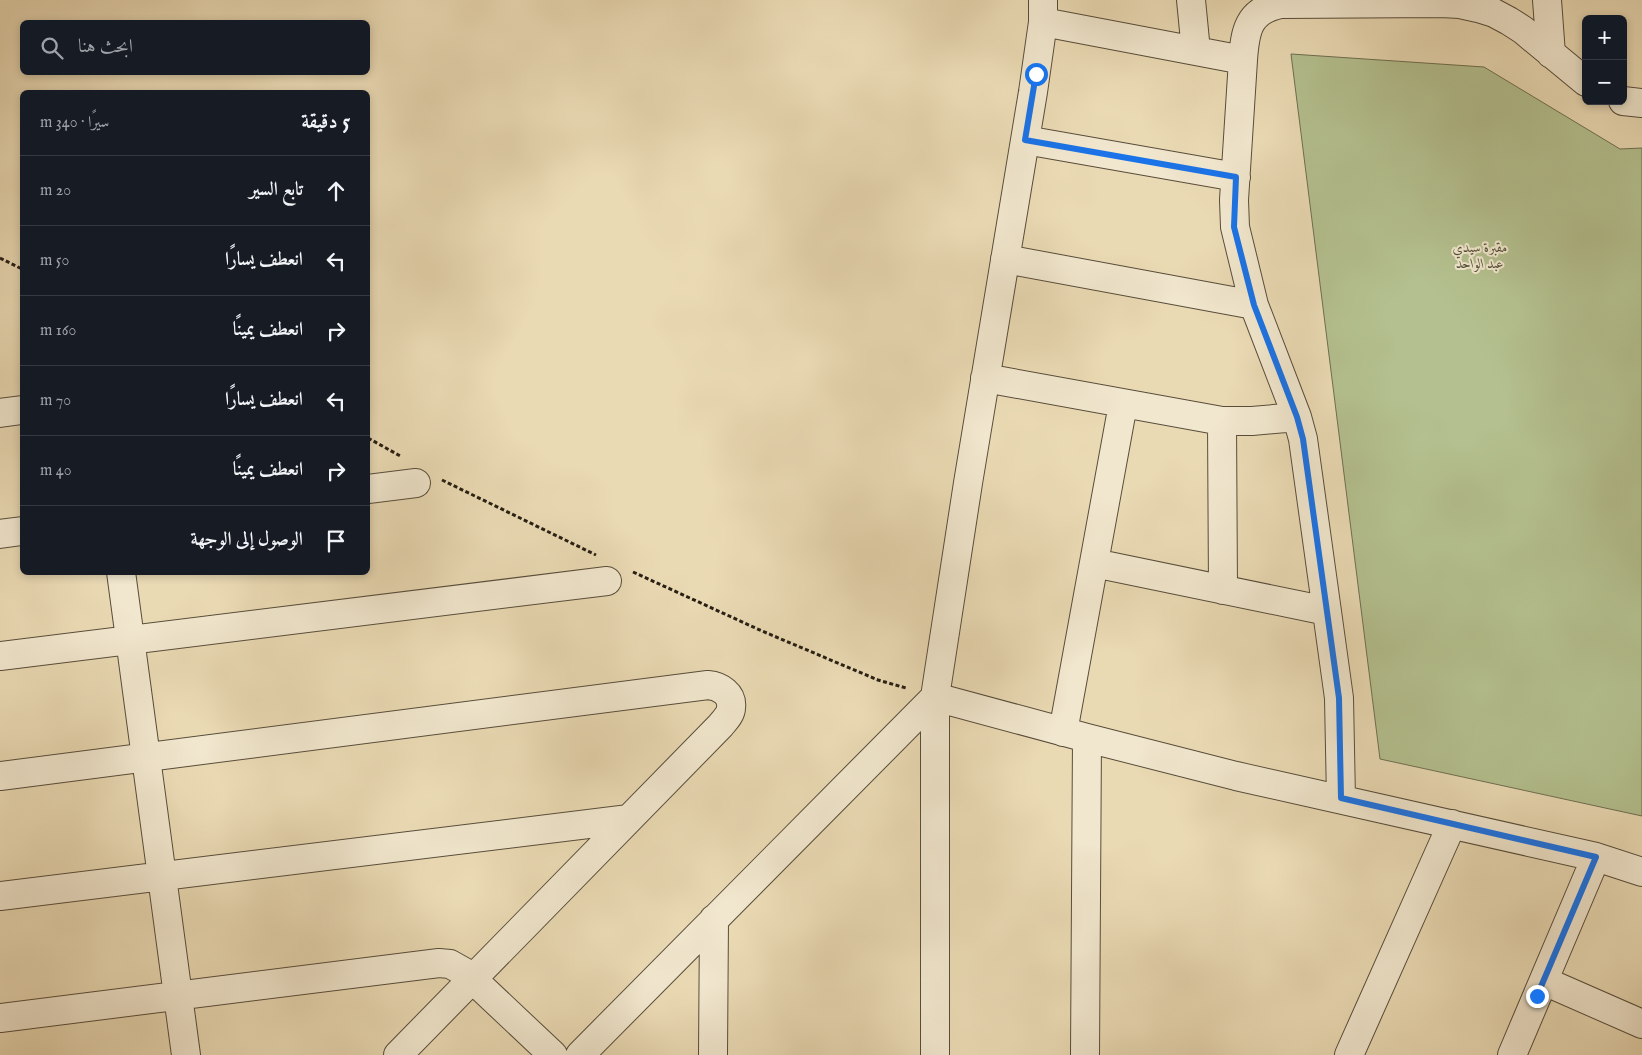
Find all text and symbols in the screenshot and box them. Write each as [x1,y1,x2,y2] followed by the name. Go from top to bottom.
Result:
[1582,15,1627,105] map controls
[1582,15,1627,60] button: +
[20,20,370,75] search box
[38,34,66,62] icon: search
[78,35,133,59] text: ابحث هنا
[1582,60,1627,105] button: −
[1025,63,1048,86] route start
[301,109,350,136] text: 5 دقيقة
[40,113,109,133] text: سيرًا · 340 m
[322,177,350,205] icon: ahead
[249,178,303,202] text: تابع السير
[40,181,71,201] text: 20 m
[1452,239,1508,273] park label: مقبرة سيدي عبد الواحد
[322,247,350,275] icon: left
[225,248,303,272] text: انعطف يسارًا
[40,251,69,271] text: 50 m
[322,317,350,345] icon: right
[233,318,303,342] text: انعطف يمينًا
[40,321,76,341] text: 160 m
[322,387,350,415] icon: left
[225,388,303,412] text: انعطف يسارًا
[40,391,71,411] text: 70 m
[322,457,350,485] icon: right
[233,458,303,482] text: انعطف يمينًا
[40,461,72,481] text: 40 m
[322,527,350,555] icon: arrive
[191,528,303,552] text: الوصول إلى الوجهة
[1526,985,1549,1008] route end

